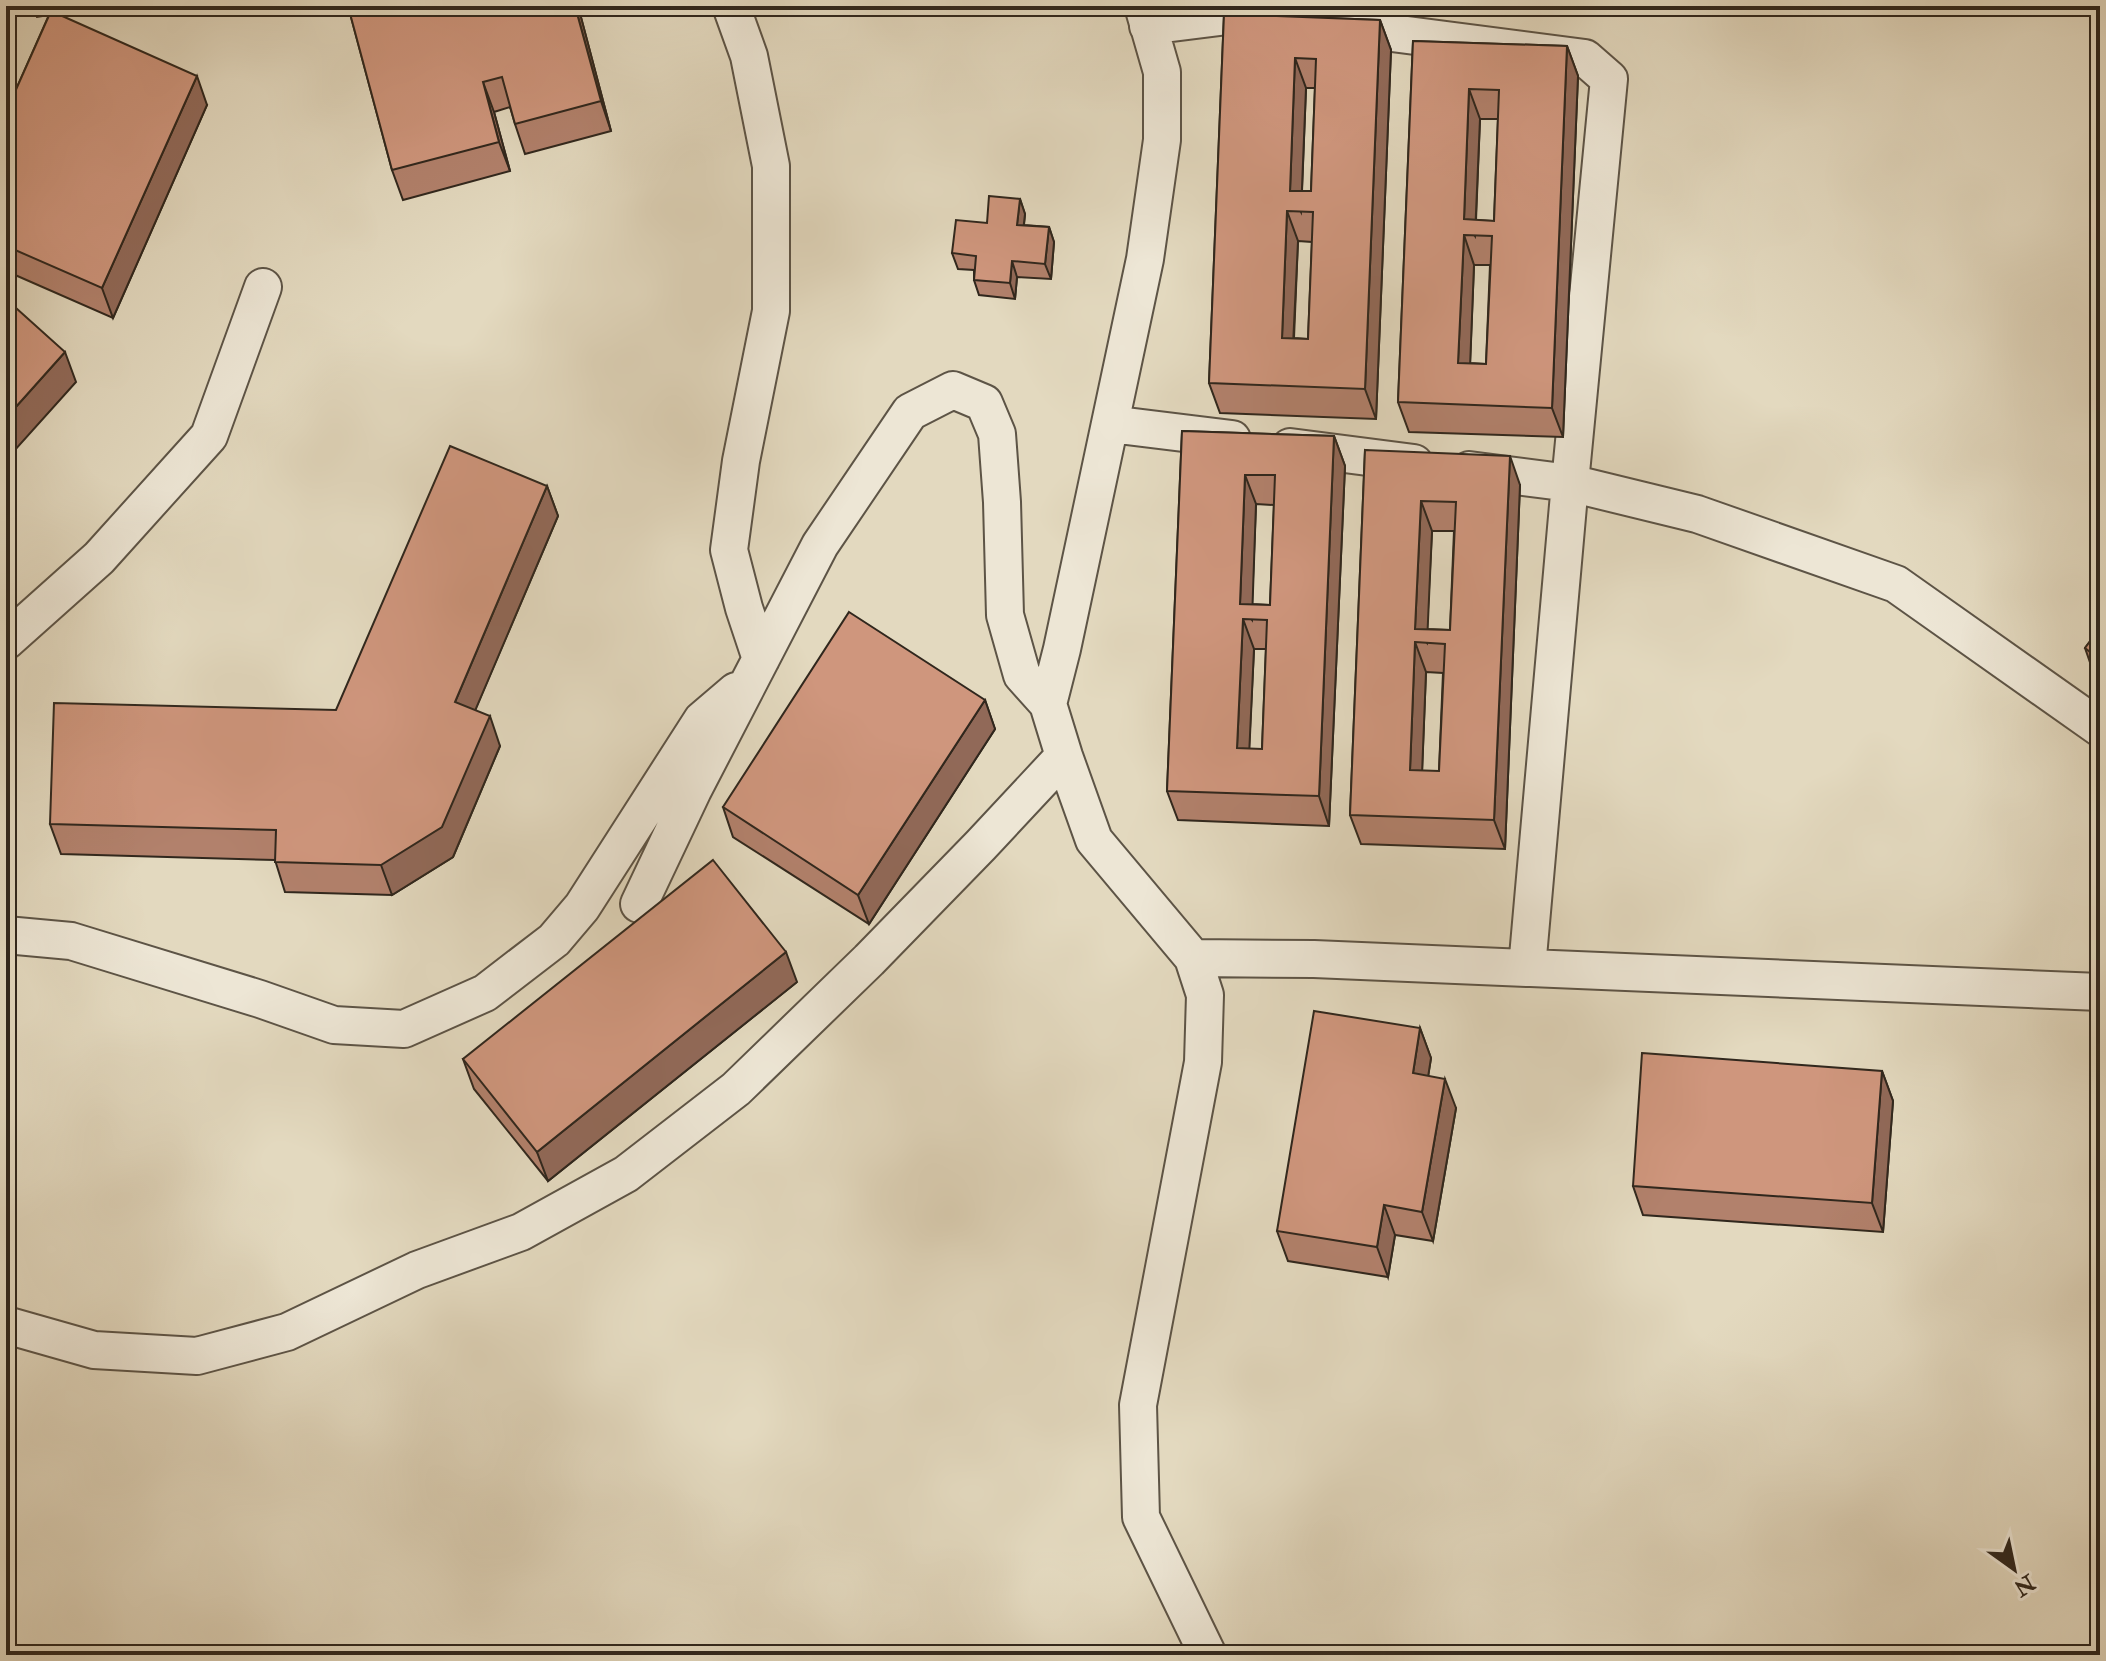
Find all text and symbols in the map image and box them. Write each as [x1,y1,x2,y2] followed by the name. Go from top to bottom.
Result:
[1974,1529,2054,1609] north arrow
[2008,1567,2041,1602] text: N

